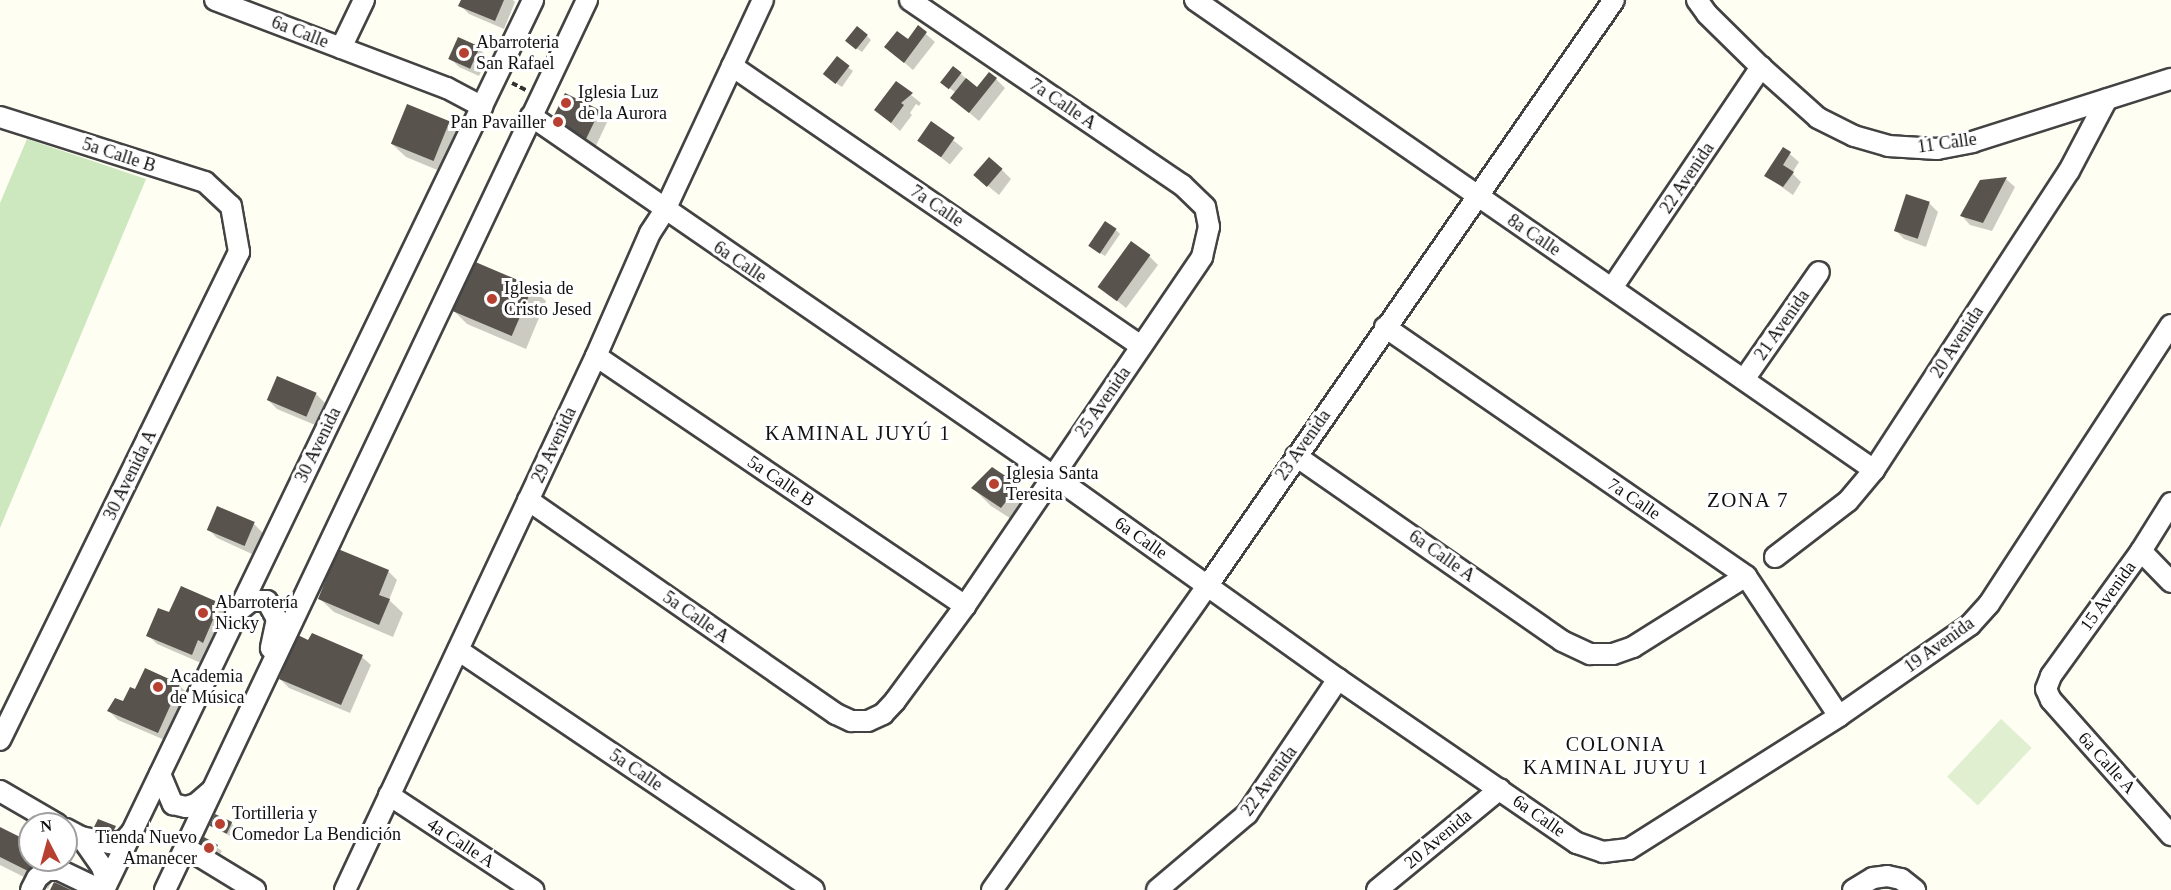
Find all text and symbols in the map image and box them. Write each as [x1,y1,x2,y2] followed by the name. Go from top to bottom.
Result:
[268,11,332,53] street label: 6a Calle
[476,32,559,74] place label: Abarroteria San Rafael
[457,46,471,60] marker: Abarroteria San Rafael
[1025,74,1101,134] street label: 7a Calle A
[578,82,668,124] place label: Iglesia Luz de la Aurora
[559,96,573,110] marker: Iglesia Luz de la Aurora
[451,111,546,133] place label: Pan Pavailler
[551,115,565,129] marker: Pan Pavailler
[1916,128,1978,158] street label: 11 Calle
[80,133,158,177] street label: 5a Calle B
[1655,138,1719,218] street label: 22 Avenida
[906,180,968,232] street label: 7a Calle
[1503,209,1565,261] street label: 8a Calle
[709,236,771,288] street label: 6a Calle
[504,278,591,320] place label: Iglesia de Cristo Jesed
[1750,285,1814,365] street label: 21 Avenida
[485,292,499,306] marker: Iglesia de Cristo Jesed
[1926,302,1988,382] street label: 20 Avenida
[1071,362,1135,442] street label: 25 Avenida
[290,403,346,487] street label: 30 Avenida
[527,403,581,487] street label: 29 Avenida
[1271,405,1335,485] street label: 23 Avenida
[765,421,951,445] district label: KAMINAL JUYÚ 1
[98,425,162,525] street label: 30 Avenida A
[743,451,819,511] street label: 5a Calle B
[1006,463,1098,506] place label: Iglesia Santa Teresita
[1603,473,1665,525] street label: 7a Calle
[987,477,1001,491] marker: Iglesia Santa Teresita
[1706,487,1790,513] district label: ZONA 7
[1110,512,1172,564] street label: 6a Calle
[1404,525,1480,587] street label: 6a Calle A
[2075,556,2141,636] street label: 15 Avenida
[658,586,734,648] street label: 5a Calle A
[215,592,298,634] place label: Abarrotería Nicky
[196,606,210,620] marker: Abarrotería Nicky
[1899,612,1979,678] street label: 19 Avenida
[170,666,244,708] place label: Academia de Música
[151,680,165,694] marker: Academia de Música
[2073,727,2141,799] street label: 6a Calle A
[1523,733,1709,780] district label: COLONIA KAMINAL JUYU 1
[1236,741,1302,821] street label: 22 Avenida
[605,744,667,796] street label: 5a Calle
[1508,790,1570,842] street label: 6a Calle
[232,803,401,846] place label: Tortilleria y Comedor La Bendición
[1400,804,1476,874] street label: 20 Avenida
[18,812,78,872] north arrow
[423,813,499,873] street label: 4a Calle A
[40,817,53,835] text: N
[213,817,227,831] marker: Tortilleria y Comedor La Bendición
[95,827,197,870] place label: Tienda Nuevo Amanecer
[202,841,216,855] marker: Tienda Nuevo Amanecer

